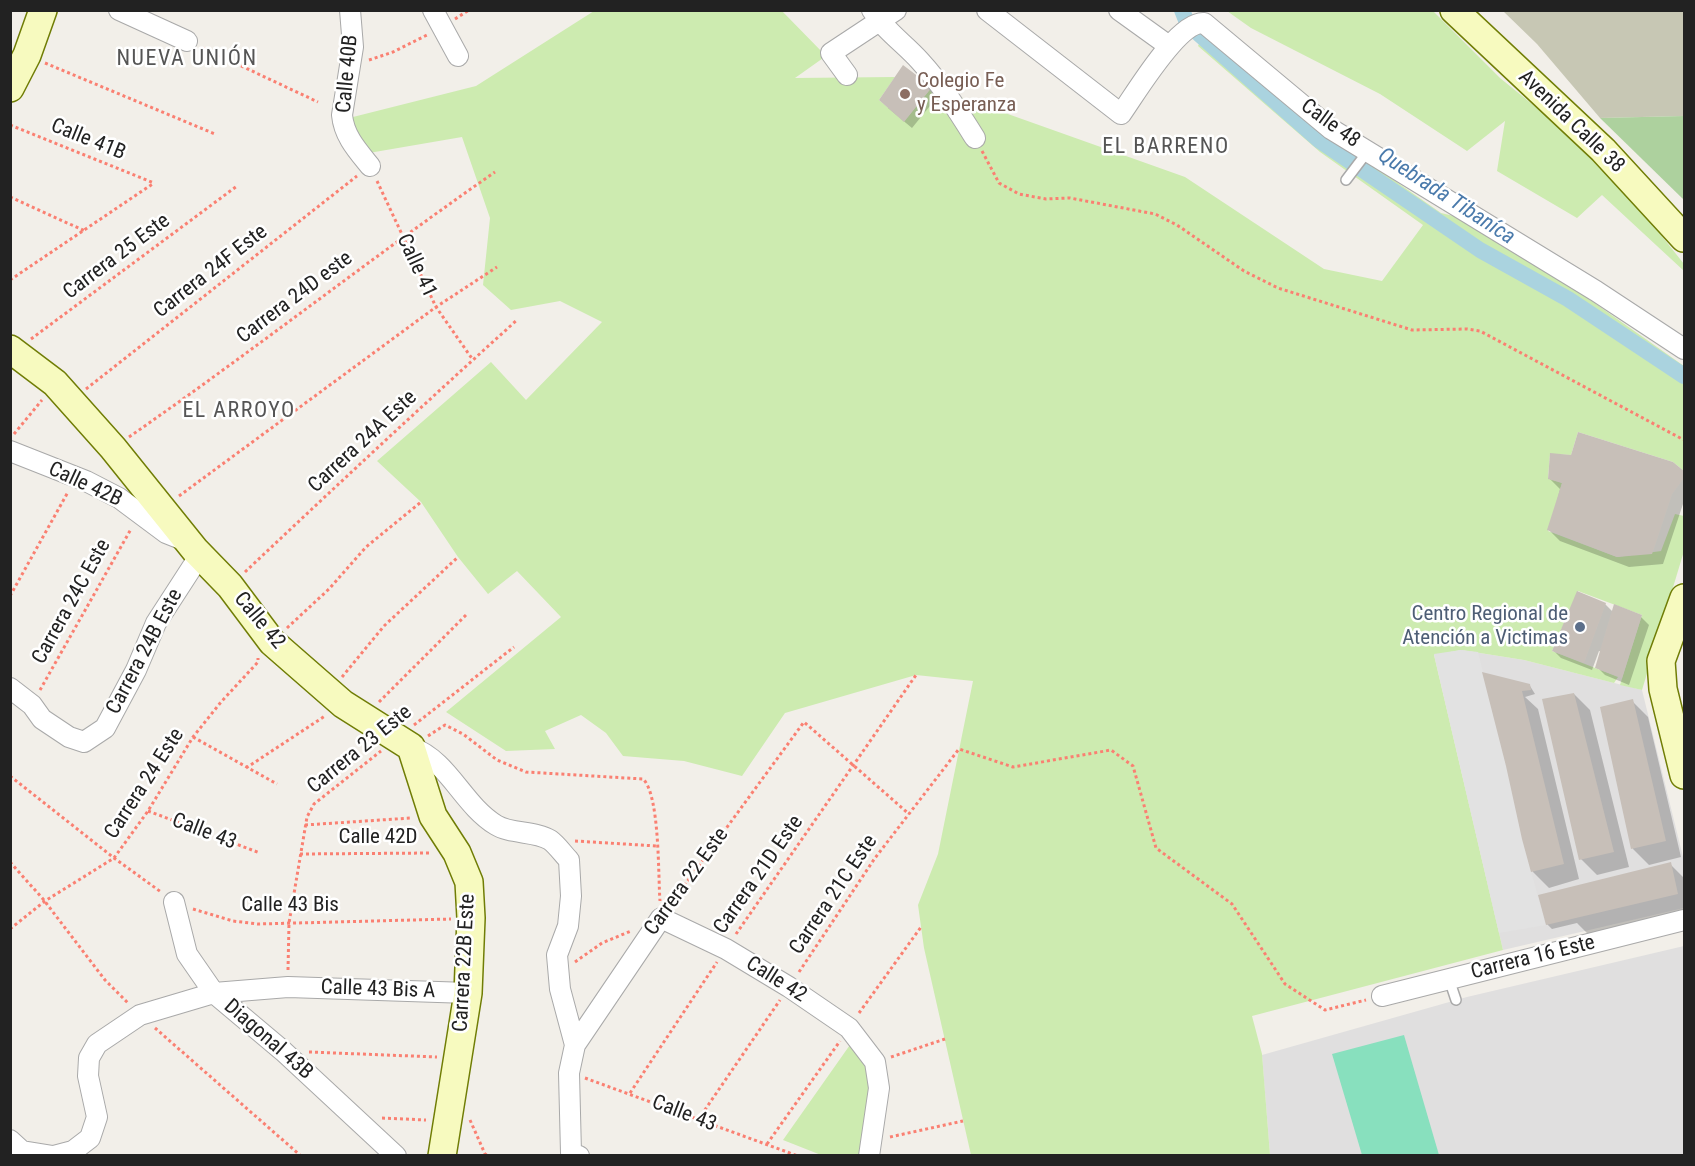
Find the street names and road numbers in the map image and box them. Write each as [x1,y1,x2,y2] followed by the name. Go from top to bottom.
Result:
[332,34,364,114] street label: Calle 40B
[1513,65,1629,179] street label: Avenida Calle 38
[1295,94,1365,154] street label: Calle 48
[47,114,129,166] street label: Calle 41B
[59,209,175,305] street label: Carrera 25 Este
[149,220,273,324] street label: Carrera 24F Este
[390,230,442,302] street label: Calle 41
[232,246,358,350] street label: Carrera 24D este
[304,385,422,499] street label: Carrera 24A Este
[44,457,126,513] street label: Calle 42B
[27,535,117,669] street label: Carrera 24C Este
[101,585,189,719] street label: Carrera 24B Este
[228,587,290,655] street label: Calle 42
[303,700,417,800] street label: Carrera 23 Este
[100,724,190,844] street label: Carrera 24 Este
[168,808,240,856] street label: Calle 43
[709,811,809,939] street label: Carrera 21D Este
[640,823,734,941] street label: Carrera 22 Este
[339,825,417,851] street label: Calle 42D
[785,830,883,960] street label: Carrera 21C Este
[241,893,339,919] street label: Calle 43 Bis
[449,893,481,1033] street label: Carrera 22B Este
[1468,930,1598,986] street label: Carrera 16 Este
[741,952,811,1008] street label: Calle 42
[320,975,436,1005] street label: Calle 43 Bis A
[218,994,318,1086] street label: Diagonal 43B
[648,1090,720,1138] street label: Calle 43

